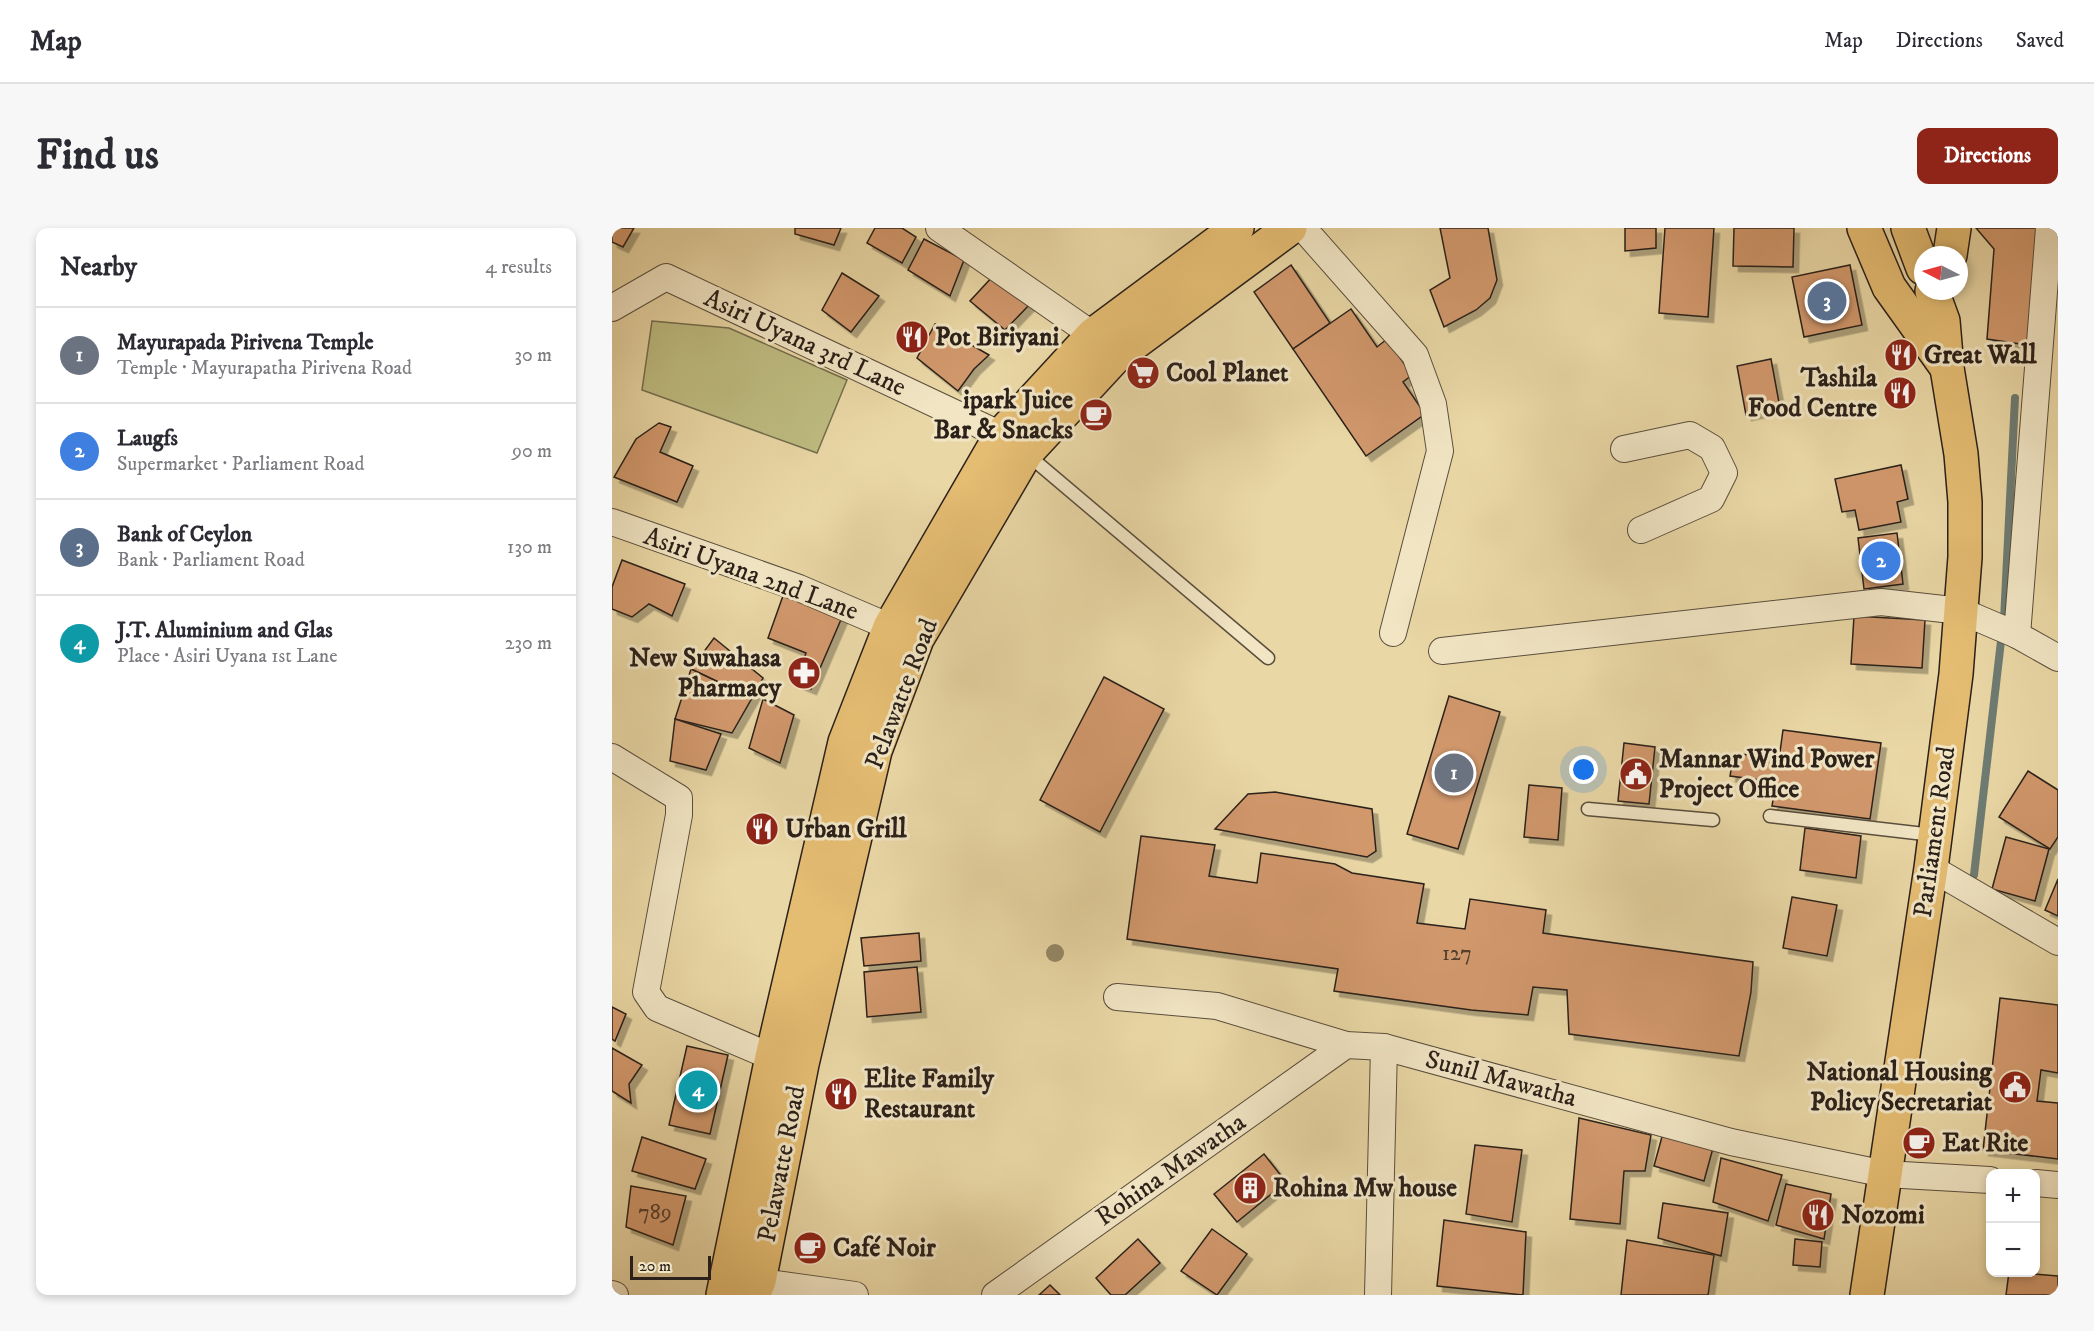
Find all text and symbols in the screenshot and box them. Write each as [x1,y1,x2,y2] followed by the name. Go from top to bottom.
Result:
[30,24,82,59] text: Map
[1824,28,1863,54] text: Map
[1896,28,1983,54] text: Directions
[2016,28,2064,54] text: Saved
[1917,128,2058,184] button: Directions
[36,130,159,182] text: Find us
[1914,246,1968,300] north arrow
[60,251,137,284] text: Nearby
[485,255,552,280] text: 4 results
[1808,278,1846,324] pin: 3
[699,282,911,404] street label: Asiri Uyana 3rd Lane
[894,319,930,355] restaurant icon: Pot Biriyani
[935,321,1060,354] place label: Pot Biriyani
[117,329,374,356] text: Mayurapada Pirivena Temple
[1883,337,1919,373] restaurant icon: Great Wall
[1924,339,2038,372] place label: Great Wall
[76,343,83,368] text: 1
[514,343,552,368] text: 30 m
[1125,355,1161,391] supermarket icon: Cool Planet
[117,356,412,381] text: Temple · Mayurapatha Pirivena Road
[1166,357,1289,390] place label: Cool Planet
[1748,362,1878,425] place label: Tashila Food Centre
[1882,375,1918,411] restaurant icon: Tashila Food Centre
[934,384,1073,447] place label: ipark Juice Bar & Snacks
[1078,397,1114,433] cafe icon: ipark Juice Bar & Snacks
[117,425,178,452] text: Laugfs
[75,439,84,464] text: 2
[512,439,552,464] text: 90 m
[117,452,364,477] text: Supermarket · Parliament Road
[639,520,863,628] street label: Asiri Uyana 2nd Lane
[117,521,252,548] text: Bank of Ceylon
[76,535,83,560] text: 3
[507,535,552,560] text: 130 m
[1862,538,1900,584] pin: 2
[117,548,305,573] text: Bank · Parliament Road
[858,614,946,774] street label: Pelawatte Road
[117,617,333,644] text: J.T. Aluminium and Glas
[74,631,85,656] text: 4
[505,631,552,656] text: 230 m
[629,642,782,705] place label: New Suwahasa Pharmacy
[117,644,337,669] text: Place · Asiri Uyana 1st Lane
[786,655,822,691] pharmacy icon: New Suwahasa Pharmacy
[1659,743,1874,806] place label: Mannar Wind Power Project Office
[1907,744,1963,920] street label: Parliament Road
[1434,750,1474,796] pin: 1
[1569,755,1598,784] your location
[1618,756,1654,792] public building icon: Mannar Wind Power Project Office
[744,811,780,847] restaurant icon: Urban Grill
[785,813,908,846] place label: Urban Grill
[1442,940,1472,967] house number: 127
[1422,1043,1580,1115] street label: Sunil Mawatha
[1806,1056,1993,1119] place label: National Housing Policy Secretariat
[864,1063,994,1126] place label: Elite Family Restaurant
[678,1068,718,1112] pin: 4
[1997,1069,2033,1105] public building icon: National Housing Policy Secretariat
[823,1076,859,1112] restaurant icon: Elite Family Restaurant
[751,1083,813,1245] street label: Pelawatte Road
[1090,1106,1252,1234] street label: Rohina Mawatha
[1901,1125,1937,1161] cafe icon: Eat Rite
[1942,1127,2029,1160] place label: Eat Rite
[1986,1169,2040,1277] map controls
[1986,1169,2040,1223] button: +
[1232,1170,1268,1206] building icon: Rohina Mw house
[1273,1172,1457,1205] place label: Rohina Mw house
[1800,1197,1836,1233] restaurant icon: Nozomi
[638,1199,672,1226] house number: 789
[1841,1199,1925,1232] place label: Nozomi
[1986,1223,2040,1277] button: −
[792,1230,828,1266] cafe icon: Café Noir
[833,1232,936,1265] place label: Café Noir
[630,1253,711,1280] scale bar
[639,1256,671,1276] text: 20 m

